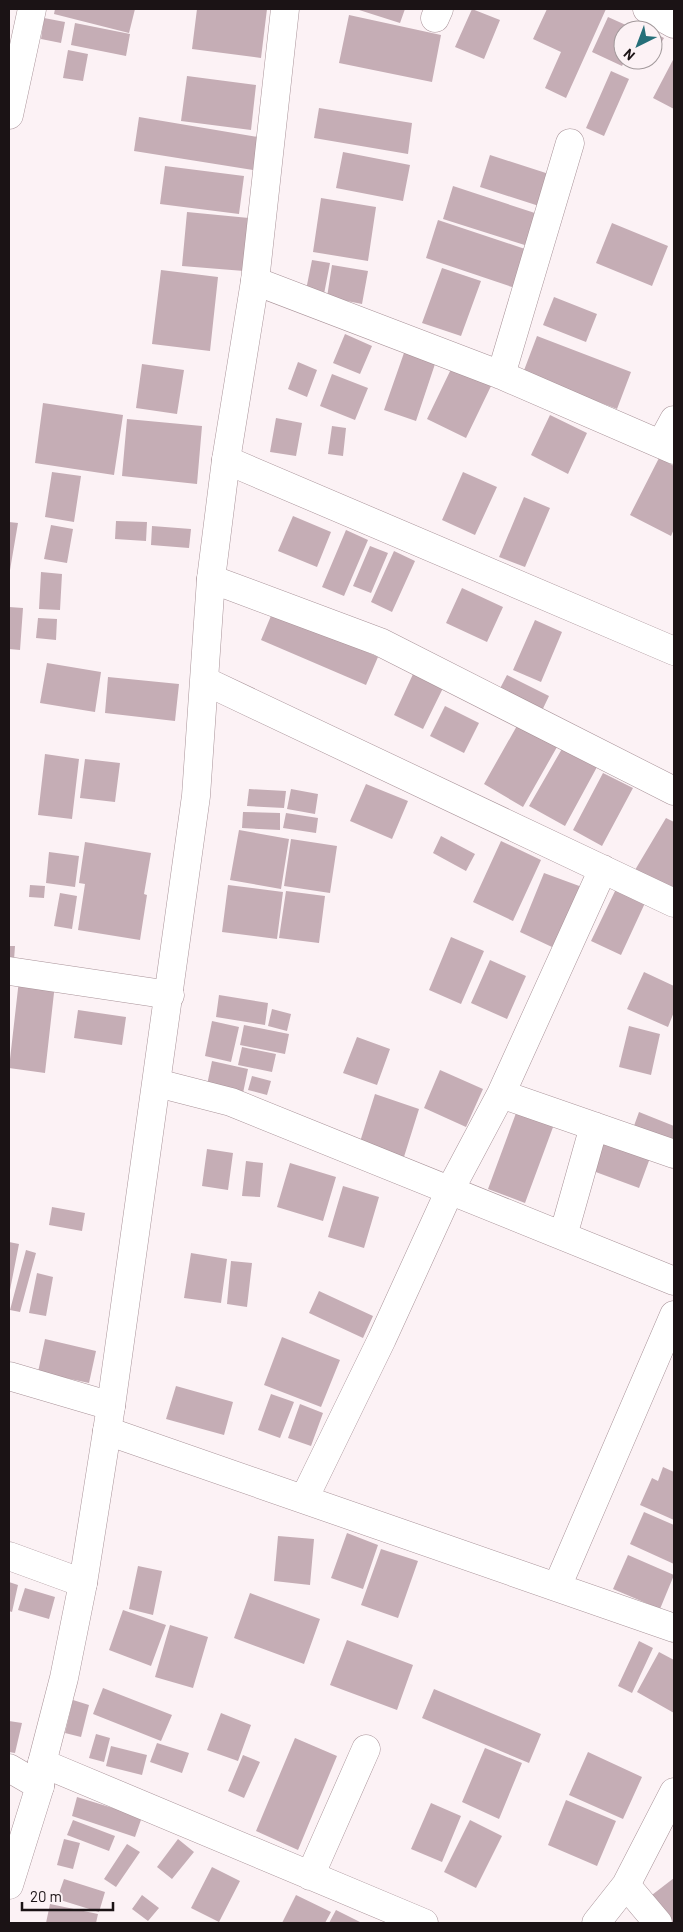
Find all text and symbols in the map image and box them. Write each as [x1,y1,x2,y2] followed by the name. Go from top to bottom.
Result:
[613,20,663,70] north arrow
[620,46,638,64] text: N
[22,1880,114,1912] scale bar
[30,1887,62,1905] text: 20 m

